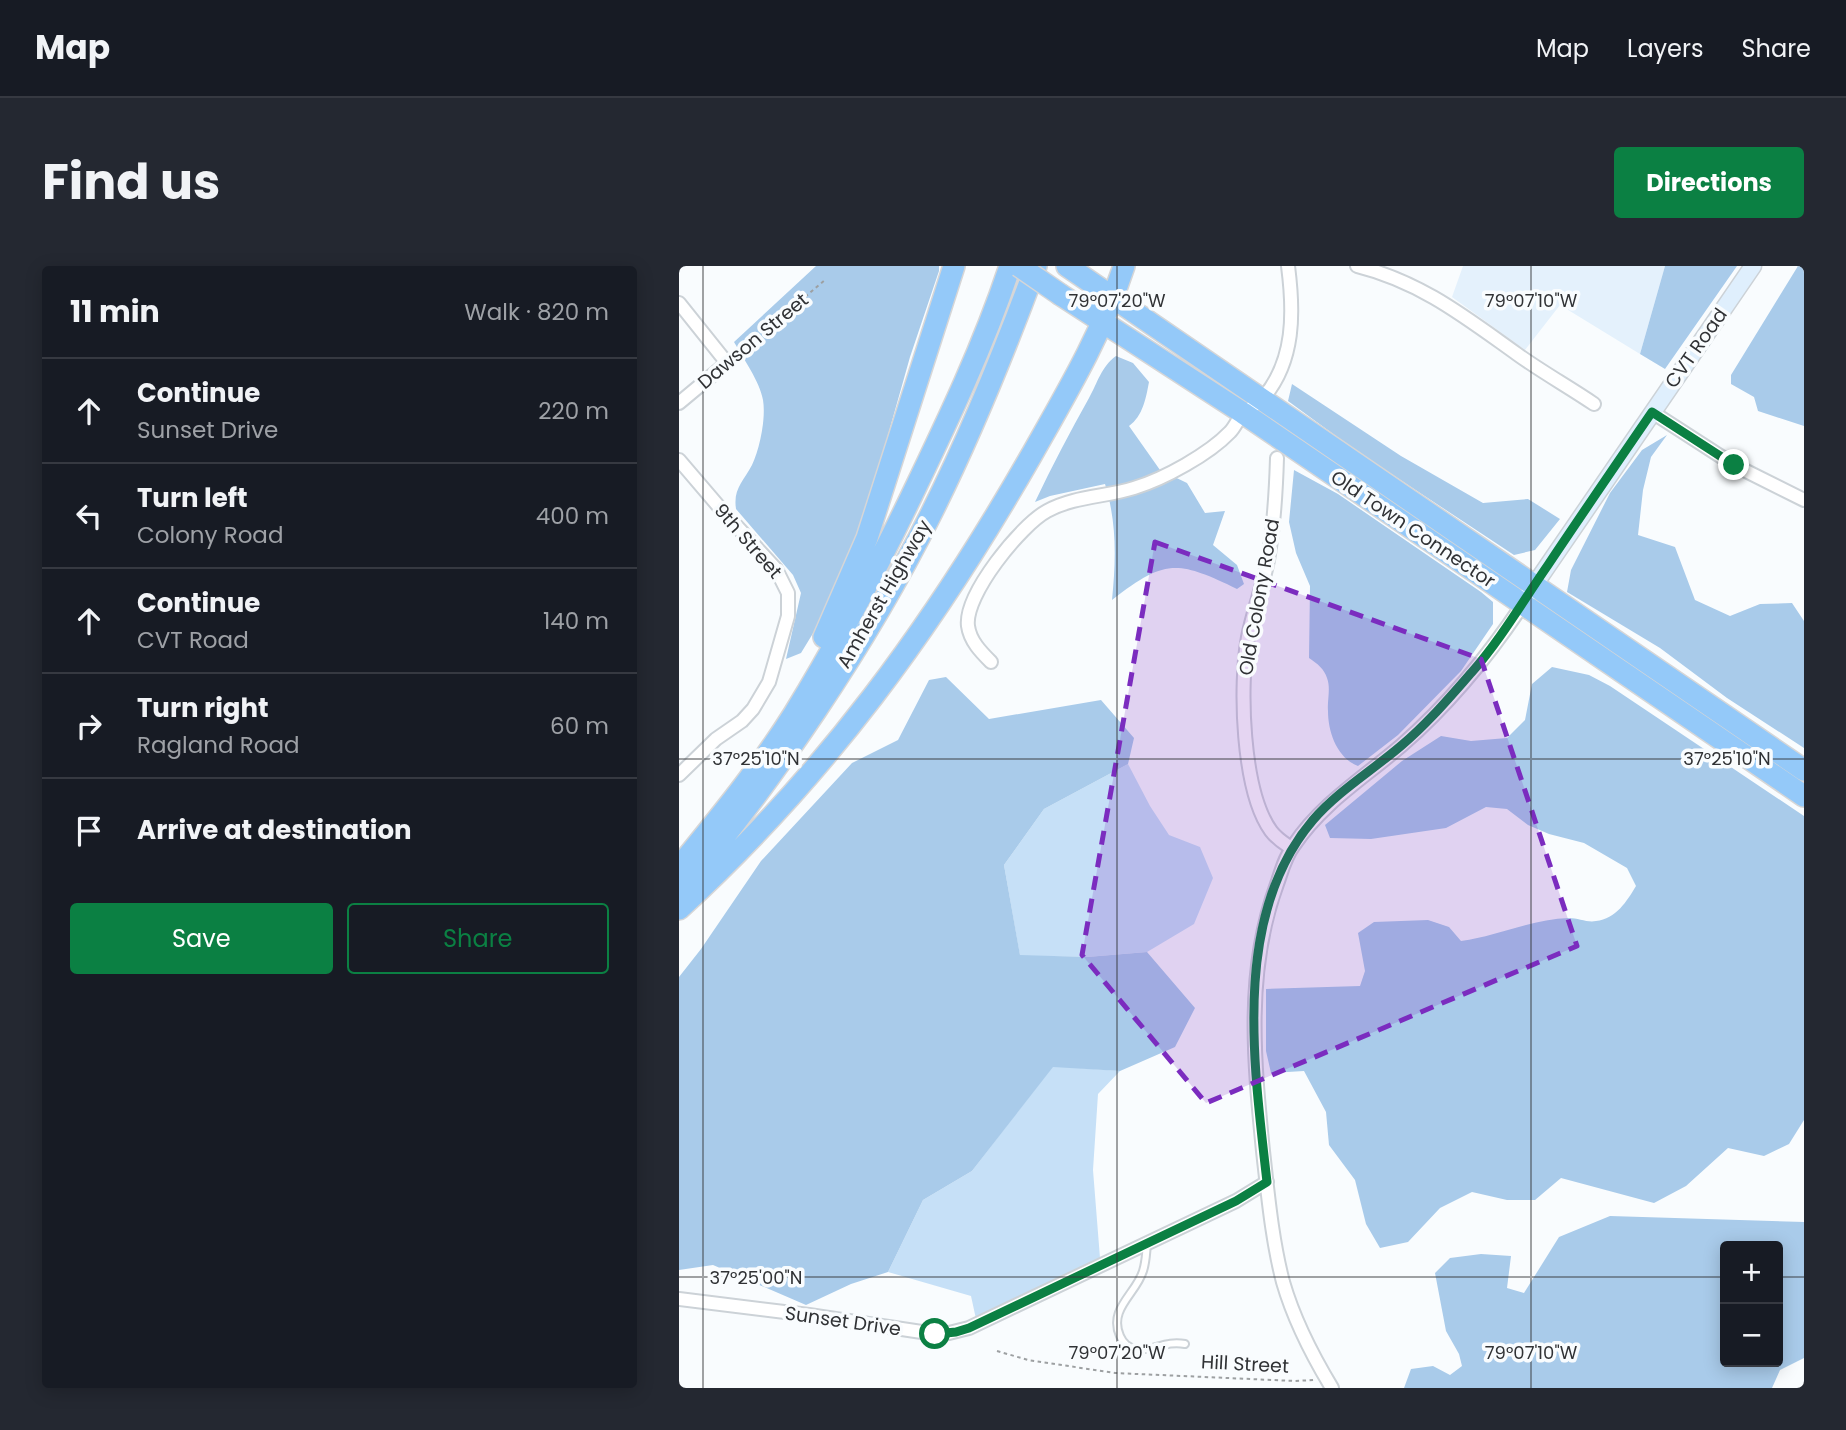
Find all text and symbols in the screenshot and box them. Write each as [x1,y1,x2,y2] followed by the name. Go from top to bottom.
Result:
[35,24,110,71] text: Map
[1536,32,1589,65] text: Map
[1627,32,1703,65] text: Layers
[1741,32,1811,65] text: Share
[1614,147,1804,218] button: Directions
[42,148,220,216] text: Find us
[692,287,814,395] street label: Dawson Street
[1068,288,1166,313] text: 79°07'20"W
[1485,288,1578,313] text: 79°07'10"W
[70,290,160,333] text: 11 min
[464,296,609,328] text: Walk · 820 m
[1658,302,1734,394] street label: CVT Road
[137,375,260,411] text: Continue
[70,392,108,430] icon: ahead
[538,395,609,427] text: 220 m
[137,414,278,446] text: Sunset Drive
[1718,449,1749,480] route end
[1325,464,1501,594] street label: Old Town Connector
[137,480,248,516] text: Turn left
[70,497,108,535] icon: left
[708,498,788,585] street label: 9th Street
[536,500,609,532] text: 400 m
[830,515,938,673] street label: Amherst Highway
[1232,517,1286,677] street label: Old Colony Road
[137,519,283,551] text: Colony Road
[137,585,260,621] text: Continue
[70,602,108,640] icon: ahead
[543,605,609,637] text: 140 m
[137,624,249,656] text: CVT Road
[137,690,269,726] text: Turn right
[70,707,108,745] icon: right
[550,710,609,742] text: 60 m
[137,729,300,761] text: Ragland Road
[712,746,800,771] text: 37°25'10"N
[1683,746,1771,771] text: 37°25'10"N
[70,812,108,850] icon: arrive
[137,812,412,848] text: Arrive at destination
[70,903,333,974] button: Save
[347,903,609,974] button: Share
[1720,1241,1783,1367] map controls
[1720,1241,1783,1304] button: +
[710,1265,802,1290] text: 37°25'00"N
[783,1300,903,1342] street label: Sunset Drive
[1720,1304,1783,1367] button: −
[919,1318,950,1349] route start
[1068,1340,1166,1365] text: 79°07'20"W
[1485,1340,1578,1365] text: 79°07'10"W
[1200,1348,1290,1380] street label: Hill Street

